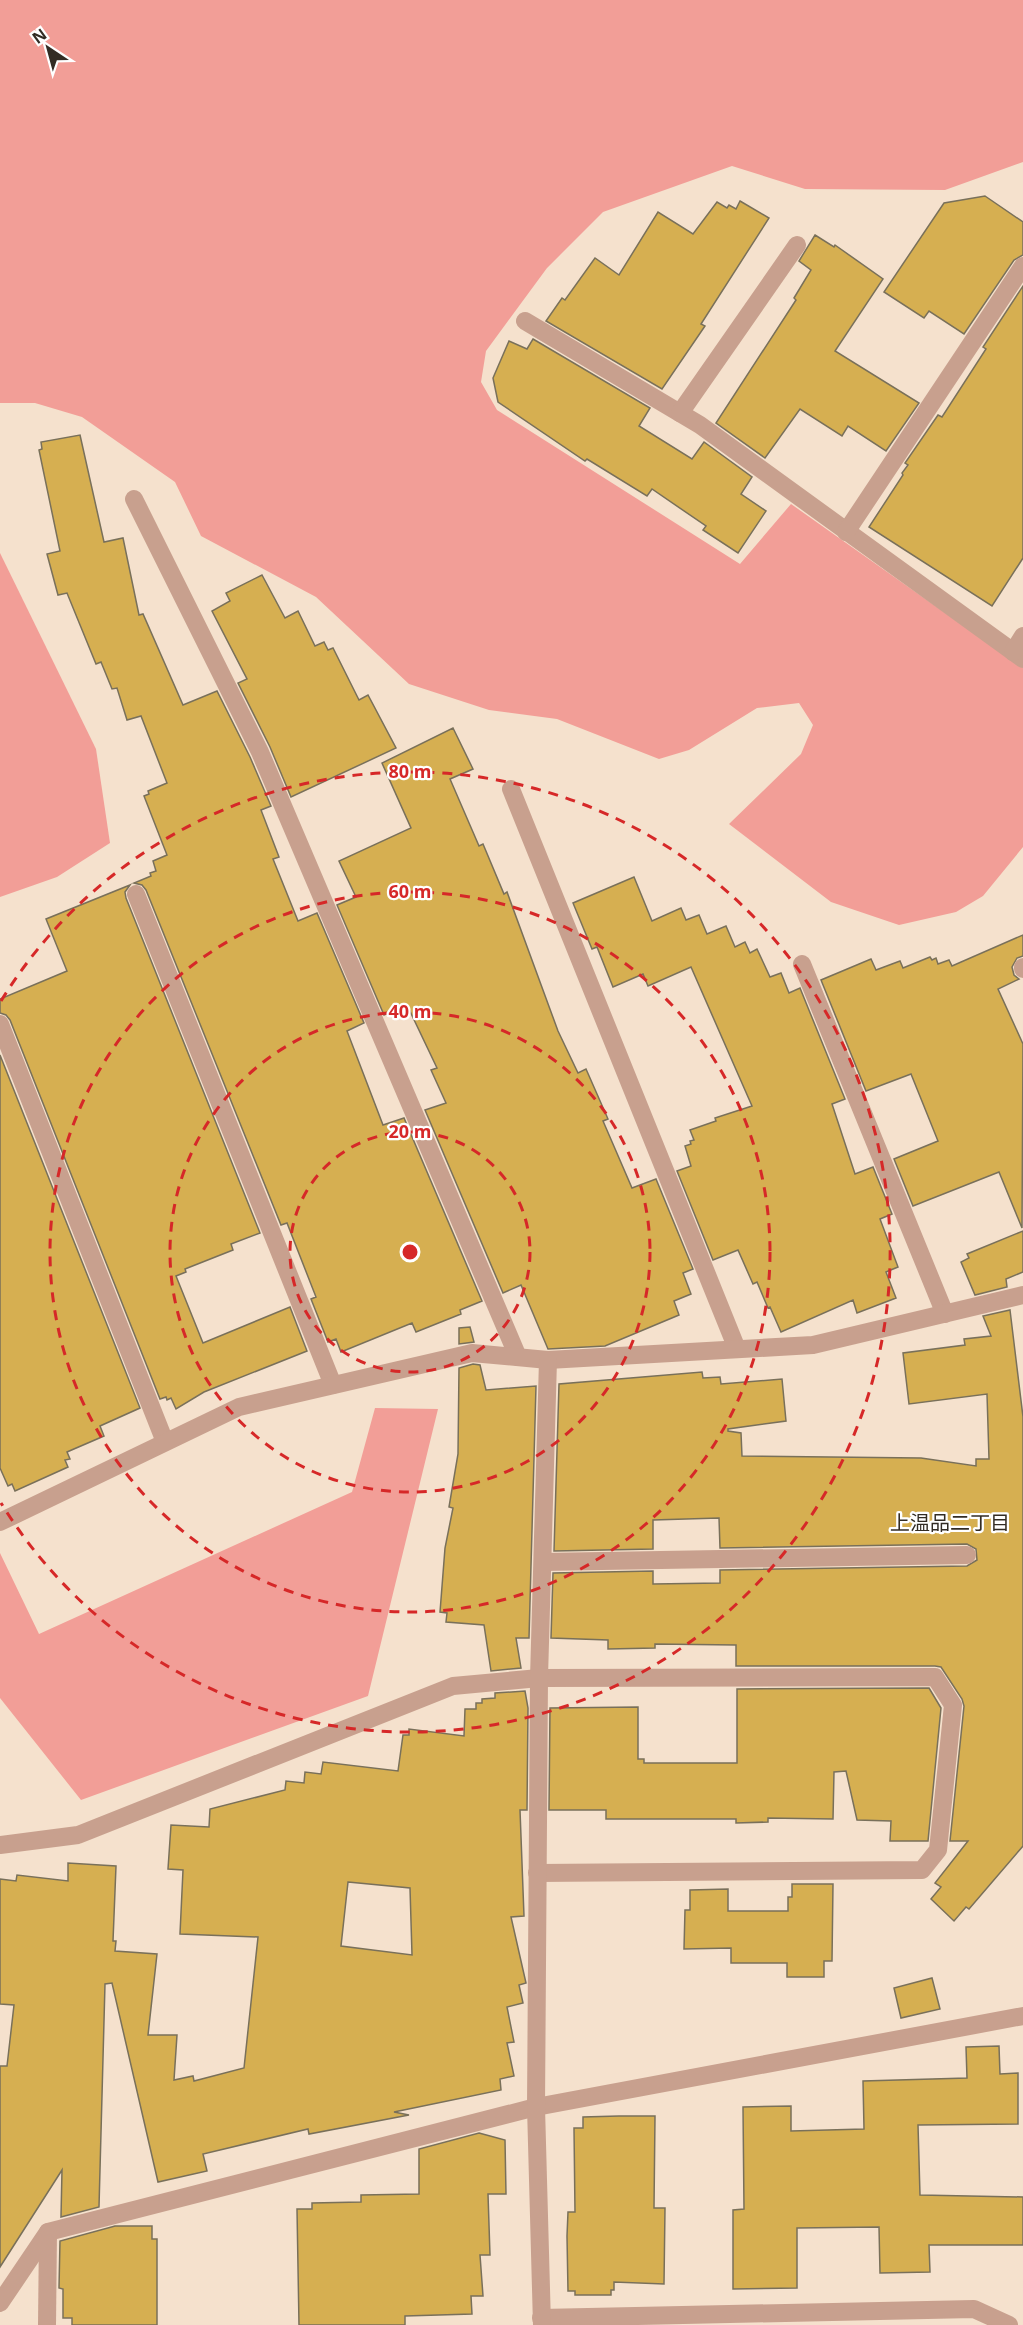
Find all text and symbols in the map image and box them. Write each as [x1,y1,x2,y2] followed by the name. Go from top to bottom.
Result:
[18,18,78,78] north arrow
[27,23,51,49] text: N
[389,759,431,783] text: 80 m
[389,879,431,903] text: 60 m
[389,999,431,1023] text: 40 m
[389,1119,431,1143] text: 20 m
[400,1242,420,1262] centre of rings
[890,1509,1010,1536] district label: 上温品二丁目

